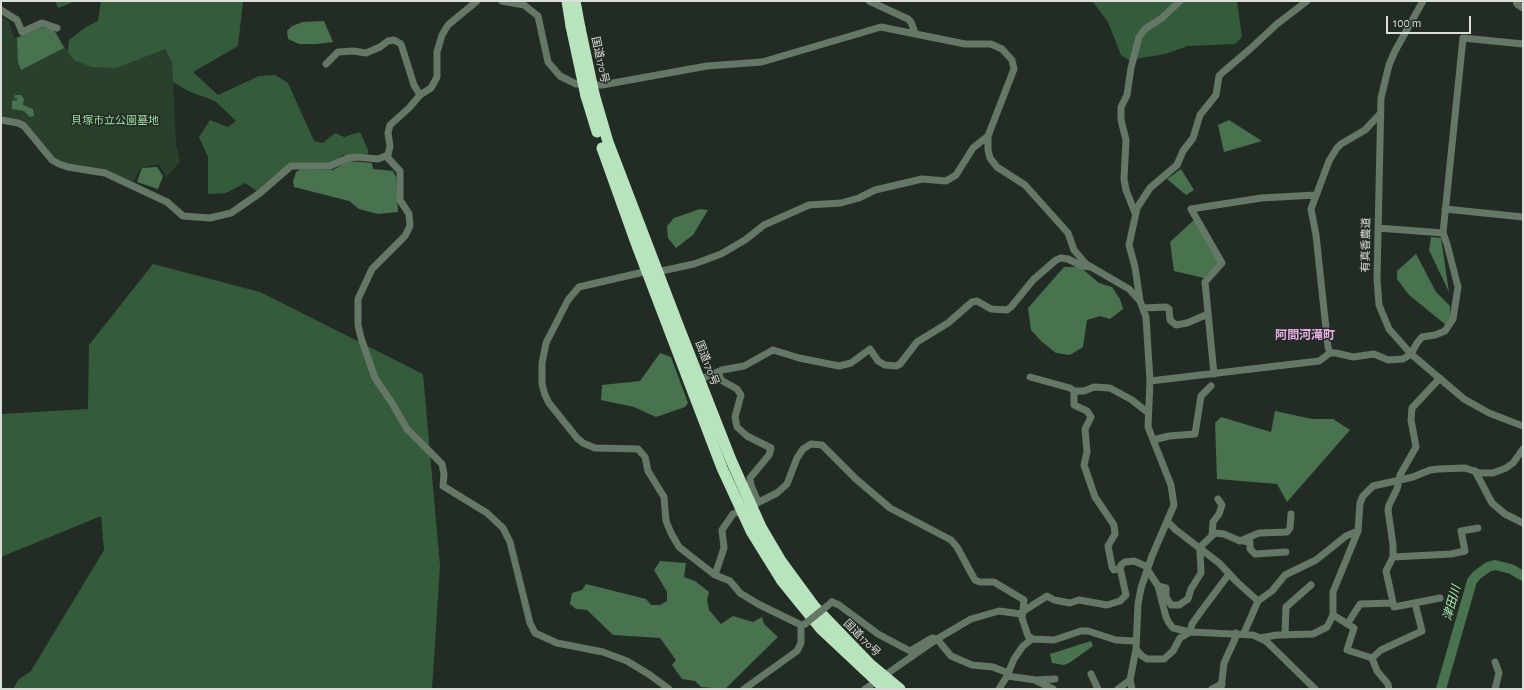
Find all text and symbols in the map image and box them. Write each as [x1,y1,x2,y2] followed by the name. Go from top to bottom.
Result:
[1388,8,1473,34] scale bar
[1393,17,1421,29] text: 100 m
[589,36,611,84] street label: 国道170号
[71,114,159,128] park label: 貝塚市立公園墓地
[1359,217,1373,273] street label: 有真香農道
[1275,328,1335,342] district label: 阿間河滝町
[692,339,722,387] street label: 国道170号
[1440,584,1464,622] water label: 津田川
[841,617,883,659] street label: 国道170号

